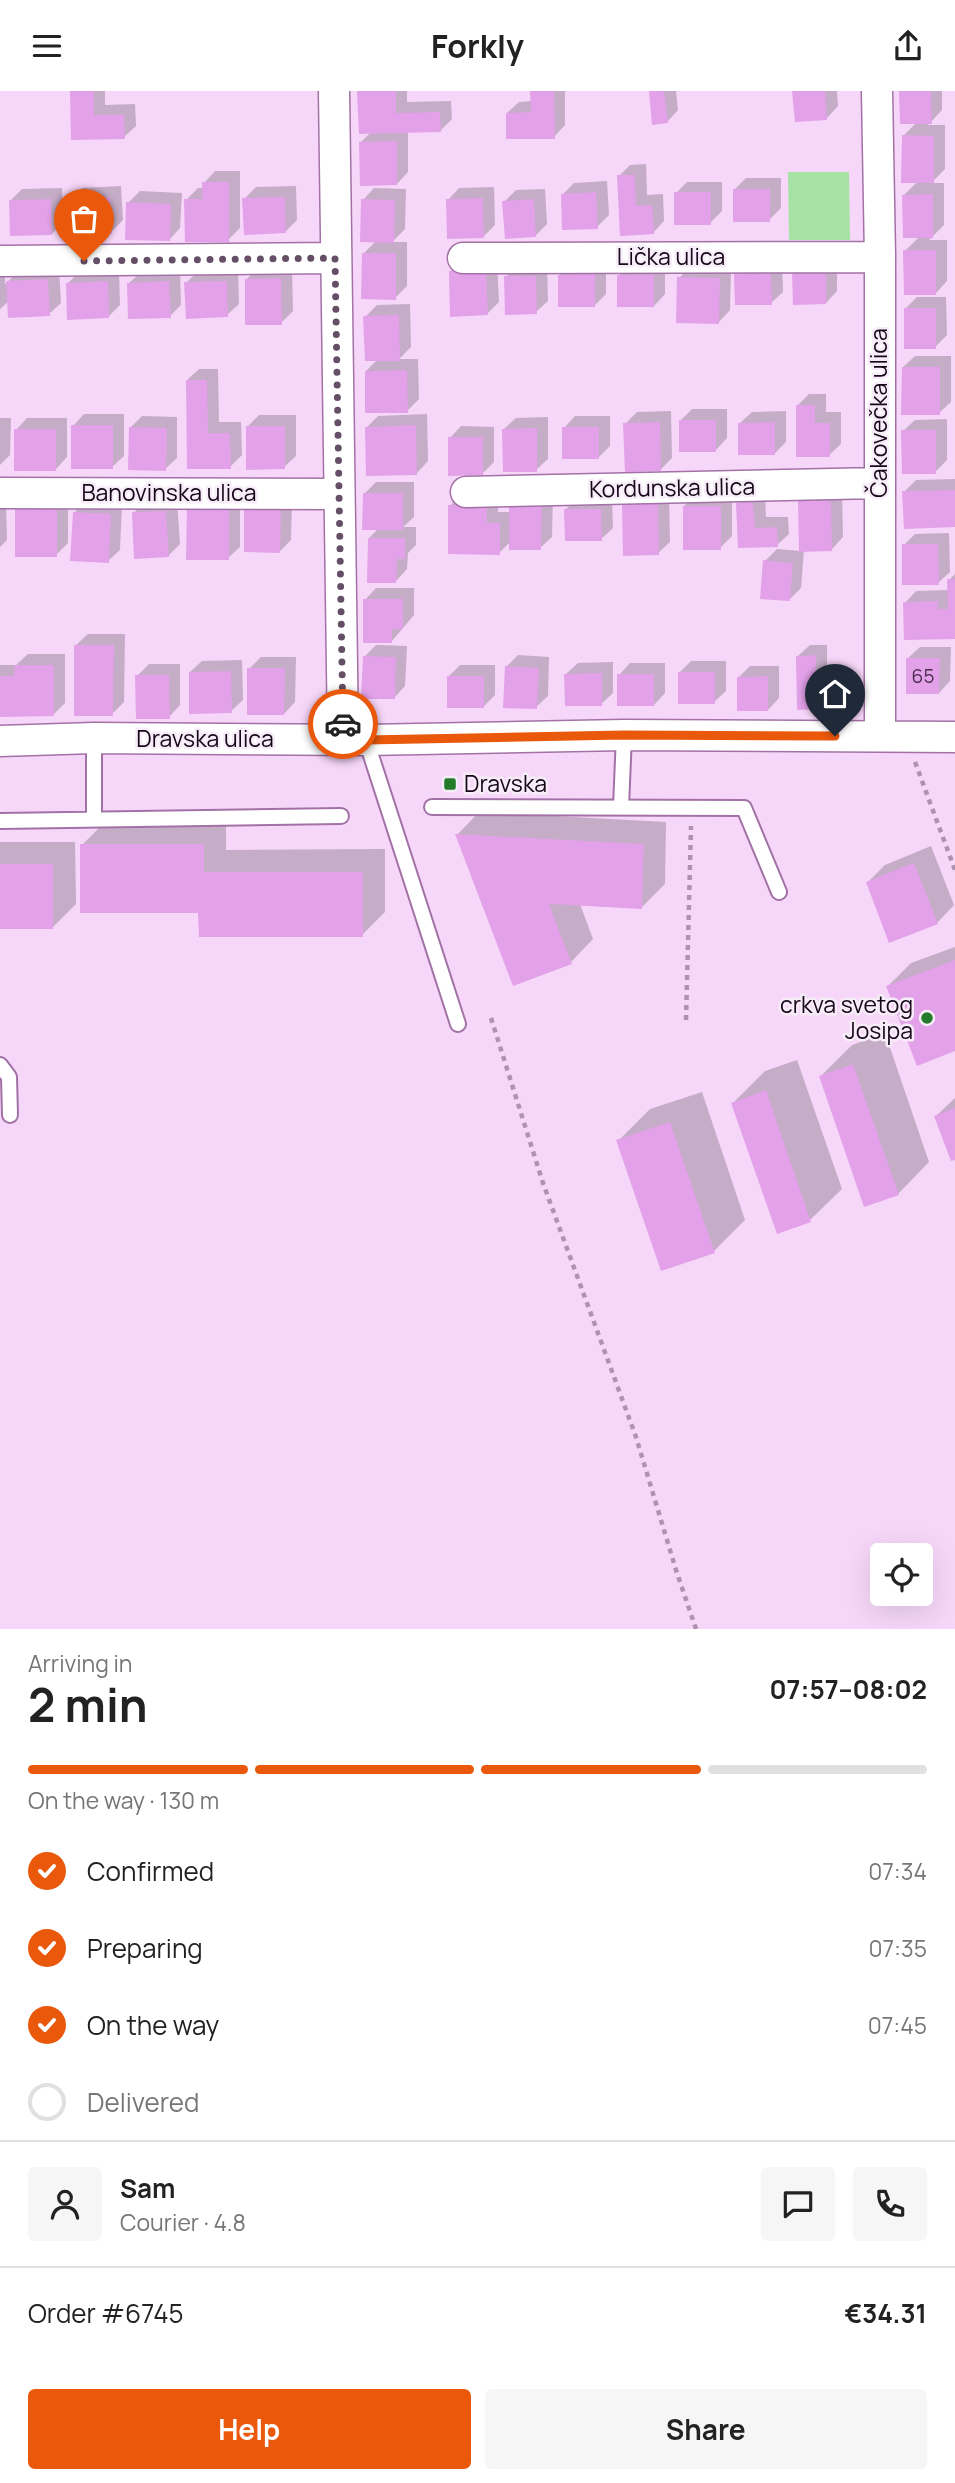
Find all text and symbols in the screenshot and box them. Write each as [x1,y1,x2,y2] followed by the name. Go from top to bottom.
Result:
[431,24,524,68] text: Forkly
[28,27,66,65] icon: menu
[889,27,927,65] icon: share
[54,189,114,261] pin
[65,200,103,238] icon: bag
[617,240,725,272] street label: Lička ulica
[862,328,894,498] street label: Čakovečka ulica
[589,470,755,504] street label: Kordunska ulica
[81,476,257,508] street label: Banovinska ulica
[912,663,934,689] house number: 65
[805,664,865,736] pin
[816,675,854,713] icon: home
[308,689,378,759] courier
[324,705,362,743] icon: car
[136,722,274,754] street label: Dravska ulica
[464,767,547,799] place label: Dravska
[442,776,458,792] marker: Dravska
[780,988,913,1046] place label: crkva svetog Josipa
[919,1010,935,1026] marker: crkva svetog Josipa
[870,1543,933,1606] map controls
[870,1543,933,1606] button: locate
[28,1647,133,1679] text: Arriving in
[770,1671,927,1707] text: 07:57–08:02
[28,1673,148,1736] text: 2 min
[28,1784,219,1816] text: On the way · 130 m
[28,1852,66,1890] icon: check
[87,1853,214,1889] text: Confirmed
[868,1855,927,1887] text: 07:34
[28,1929,66,1967] icon: check
[87,1930,203,1966] text: Preparing
[869,1932,927,1964] text: 07:35
[28,2006,66,2044] icon: check
[87,2007,219,2043] text: On the way
[868,2009,927,2041] text: 07:45
[87,2084,199,2120] text: Delivered
[28,2167,102,2241] button: person
[761,2167,835,2241] button: chat
[853,2167,927,2241] button: phone
[120,2170,175,2206] text: Sam
[120,2206,246,2238] text: Courier · 4.8
[28,2295,184,2331] text: Order #6745
[844,2295,927,2331] text: €34.31
[28,2389,471,2469] button: Help
[485,2389,927,2469] button: Share

